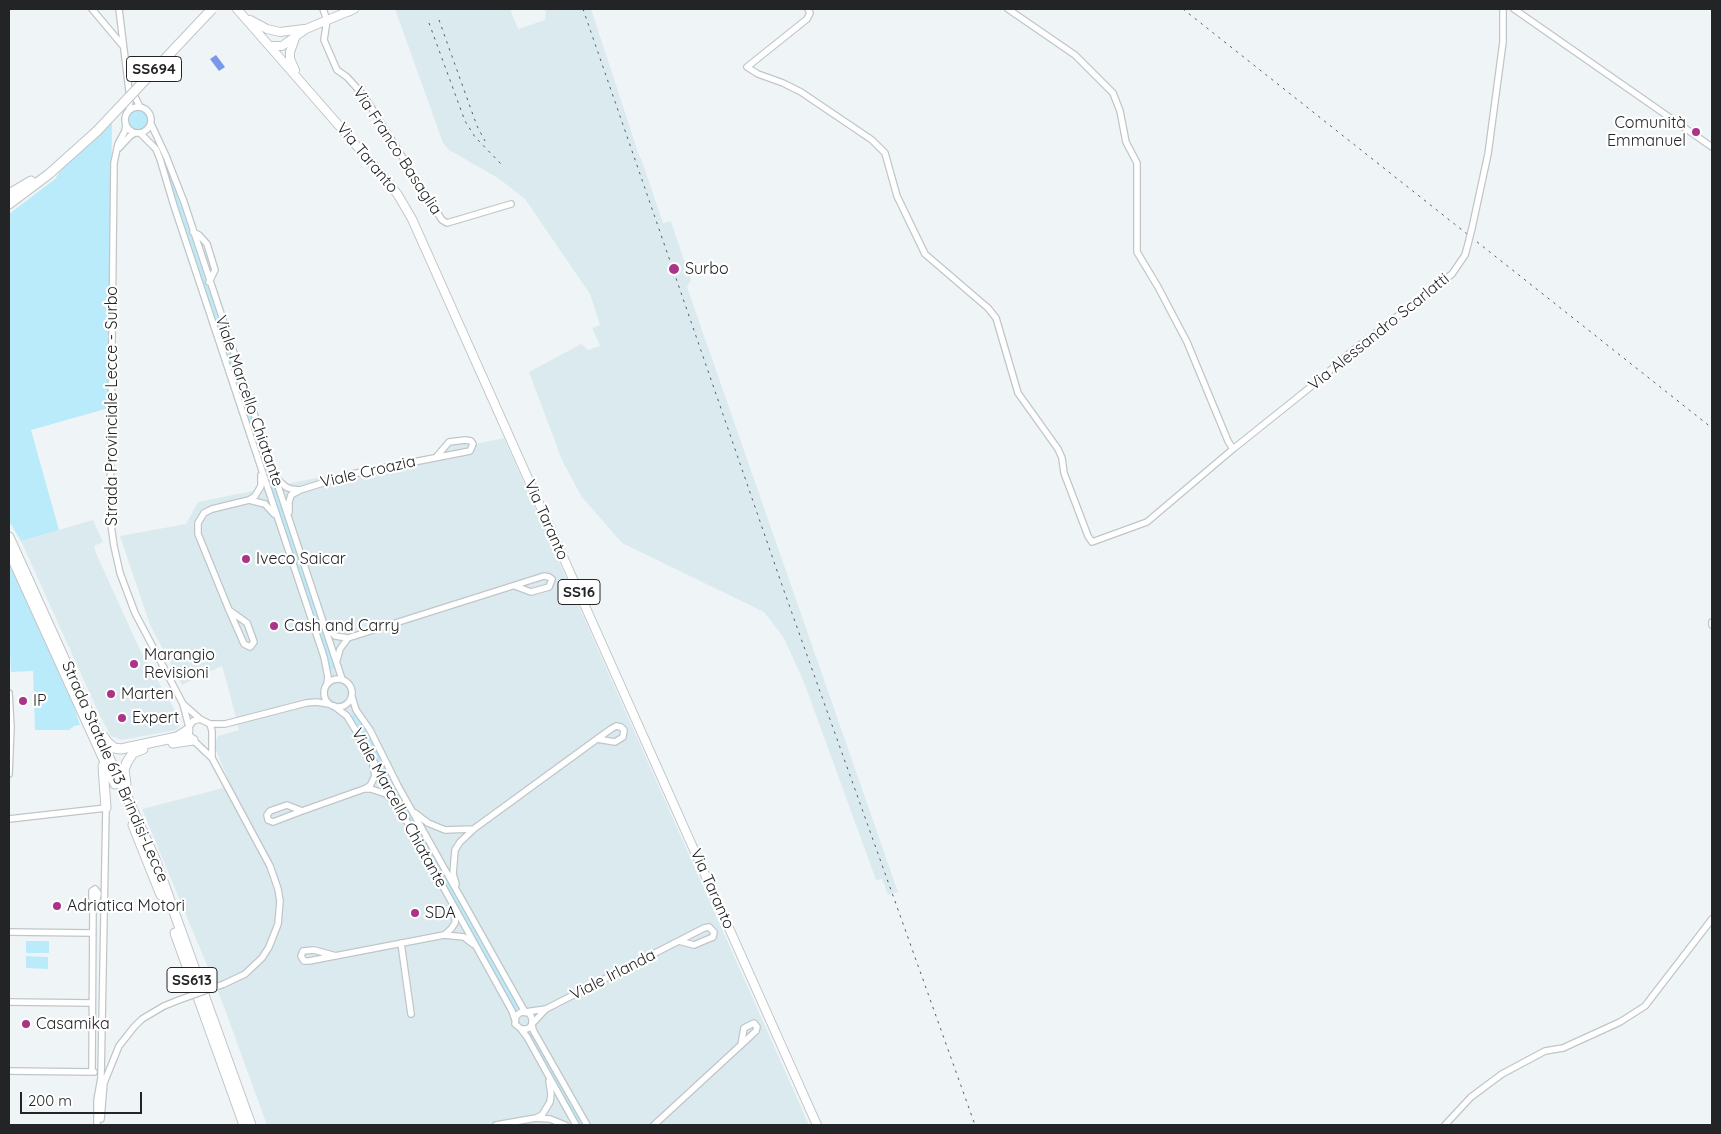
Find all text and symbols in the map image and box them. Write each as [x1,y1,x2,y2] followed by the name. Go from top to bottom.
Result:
[126,56,182,82] road number: SS694
[349,84,445,218] street label: Via Franco Basaglia
[1607,113,1686,151] place label: Comunità Emmanuel
[332,119,402,197] street label: Via Taranto
[1690,126,1702,138] marker: Comunità Emmanuel
[685,259,729,279] place label: Surbo
[667,262,681,276] marker: Surbo
[1305,269,1453,395] street label: Via Alessandro Scarlatti
[102,286,122,526] street label: Strada Provinciale Lecce - Surbo
[211,313,287,489] street label: Viale Marcello Chiatante
[319,452,417,492] street label: Viale Croazia
[520,477,572,563] street label: Via Taranto
[256,549,346,569] place label: Iveco Saicar
[240,553,252,565] marker: Iveco Saicar
[558,580,600,604] road number: SS16
[284,616,400,636] place label: Cash and Carry
[268,620,280,632] marker: Cash and Carry
[144,645,215,683] place label: Marangio Revisioni
[128,658,140,670] marker: Marangio Revisioni
[57,659,173,885] street label: Strada Statale 613 Brindisi-Lecce
[121,684,174,704] place label: Marten
[105,688,117,700] marker: Marten
[33,691,47,711] place label: IP
[17,695,29,707] marker: IP
[132,708,179,728] place label: Expert
[116,712,128,724] marker: Expert
[347,725,451,891] street label: Viale Marcello Chiatante
[686,846,738,932] street label: Via Taranto
[67,896,185,916] place label: Adriatica Motori
[51,900,63,912] marker: Adriatica Motori
[425,903,456,923] place label: SDA
[409,907,421,919] marker: SDA
[567,945,659,1005] street label: Viale Irlanda
[167,968,217,992] road number: SS613
[36,1014,110,1034] place label: Casamika
[20,1018,32,1030] marker: Casamika
[22,1082,145,1114] scale bar
[28,1091,72,1110] text: 200 m

